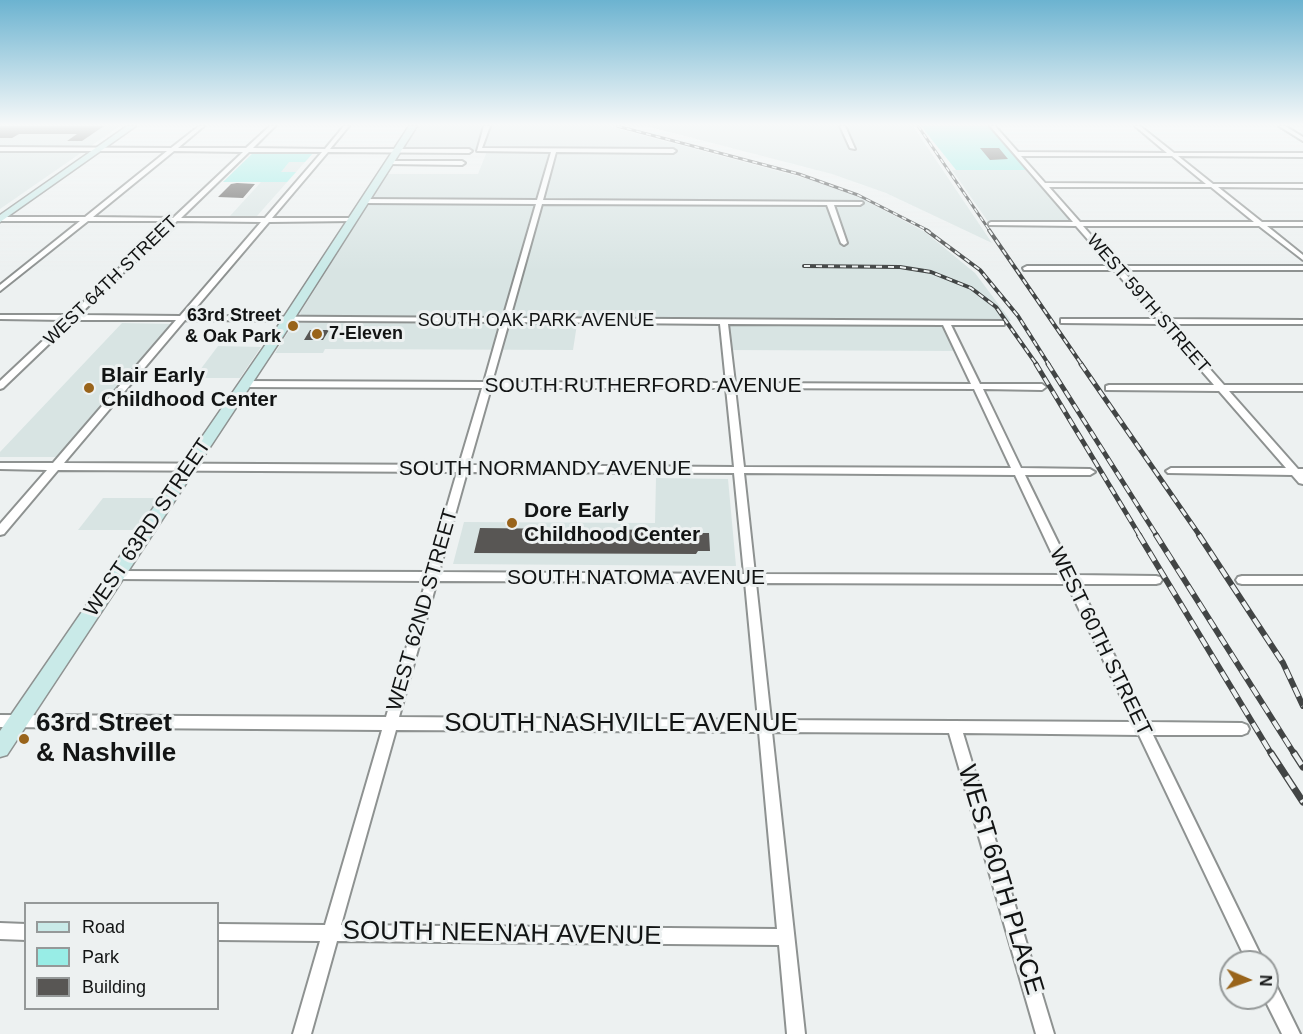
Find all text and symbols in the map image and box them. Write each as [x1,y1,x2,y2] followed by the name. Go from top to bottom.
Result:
[40,212,182,350] street label: WEST 64TH STREET
[1082,230,1214,378] street label: WEST 59TH STREET
[185,305,281,348] place label: 63rd Street & Oak Park
[418,310,654,332] street label: SOUTH OAK PARK AVENUE
[286,319,300,333] marker: 63rd Street & Oak Park
[329,323,403,345] place label: 7-Eleven
[310,327,324,341] marker: 7-Eleven
[101,363,277,413] place label: Blair Early Childhood Center
[485,373,801,399] street label: SOUTH RUTHERFORD AVENUE
[82,381,96,395] marker: Blair Early Childhood Center
[79,434,217,622] street label: WEST 63RD STREET
[399,456,691,482] street label: SOUTH NORMANDY AVENUE
[524,498,700,548] place label: Dore Early Childhood Center
[382,506,464,714] street label: WEST 62ND STREET
[505,516,519,530] marker: Dore Early Childhood Center
[1043,544,1157,740] street label: WEST 60TH STREET
[507,565,765,591] street label: SOUTH NATOMA AVENUE
[36,708,176,770] place label: 63rd Street & Nashville
[444,708,798,740] street label: SOUTH NASHVILLE AVENUE
[17,732,31,746] marker: 63rd Street & Nashville
[950,761,1050,999] street label: WEST 60TH PLACE
[24,902,219,1010] legend
[342,916,662,952] street label: SOUTH NEENAH AVENUE
[82,917,125,937] text: Road
[82,947,119,967] text: Park
[1219,950,1279,1010] north arrow
[1257,975,1274,987] text: N
[82,977,146,997] text: Building

